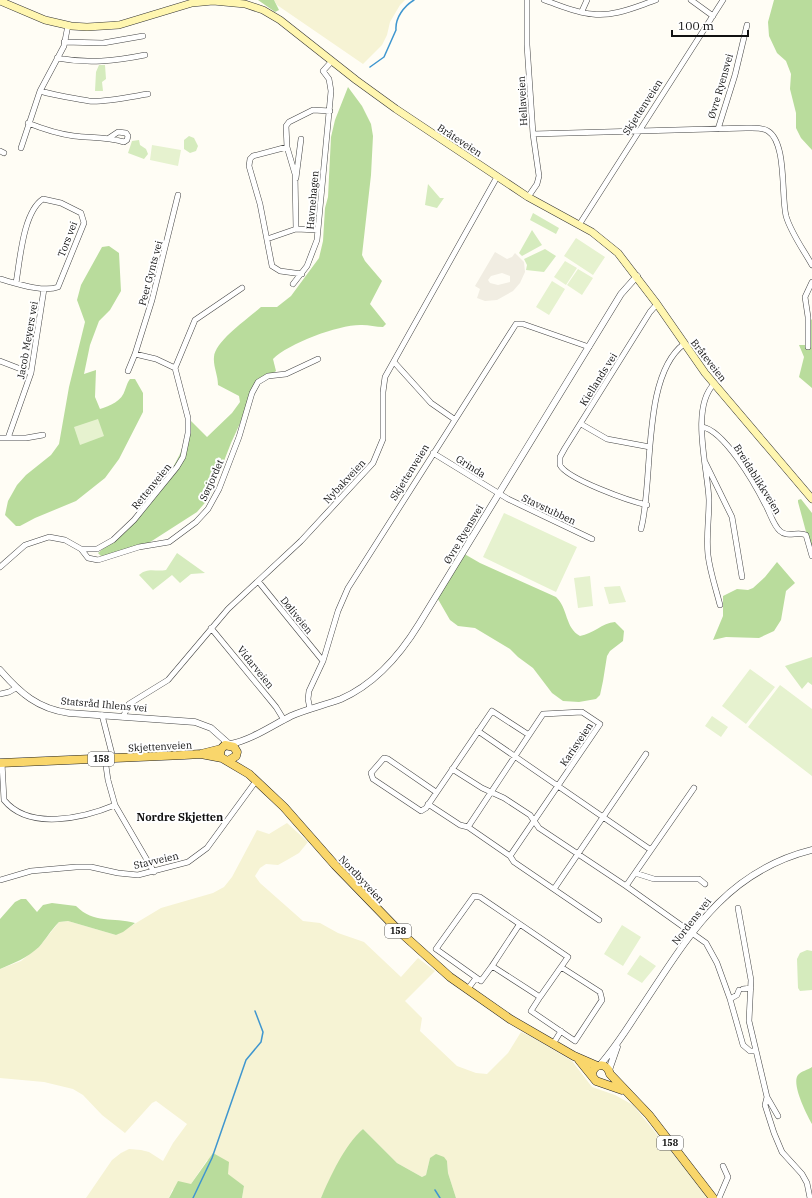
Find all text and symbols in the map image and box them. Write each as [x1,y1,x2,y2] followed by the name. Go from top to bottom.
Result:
[672,12,748,38] scale bar
[678,18,714,33] text: 100 m
[705,52,736,120] street label: Øvre Ryensvei
[515,75,530,126] street label: Hellaveien
[619,76,666,138] street label: Skjettenveien
[435,121,485,160] street label: Bråteveien
[303,169,322,230] street label: Havnehagen
[55,220,80,259] street label: Tors vei
[136,239,165,307] street label: Peer Gynts vei
[14,300,41,380] street label: Jacob Meyers vei
[688,336,730,385] street label: Bråteveien
[577,350,620,408] street label: Kiellands vei
[387,441,432,503] street label: Skjettenveien
[731,442,785,517] street label: Breidablikkveien
[453,452,489,481] street label: Grinda
[321,456,369,506] street label: Nybakveien
[197,457,227,503] street label: Sørjordet
[129,460,174,512] street label: Rettenveien
[520,491,579,528] street label: Stavstubben
[441,502,486,566] street label: Øvre Ryensvei
[278,594,316,637] street label: Døliveien
[234,643,277,692] street label: Vidarveien
[60,694,148,715] street label: Statsråd Ihlens vei
[557,719,596,769] street label: Karisveien
[128,738,193,755] street label: Skjettenveien
[88,752,114,766] road number: 158
[137,810,223,824] district label: Nordre Skjetten
[132,849,180,872] street label: Stavveien
[336,853,388,906] street label: Nordbyveien
[669,895,714,948] street label: Nordens vei
[385,924,411,938] road number: 158
[657,1136,683,1150] road number: 158

